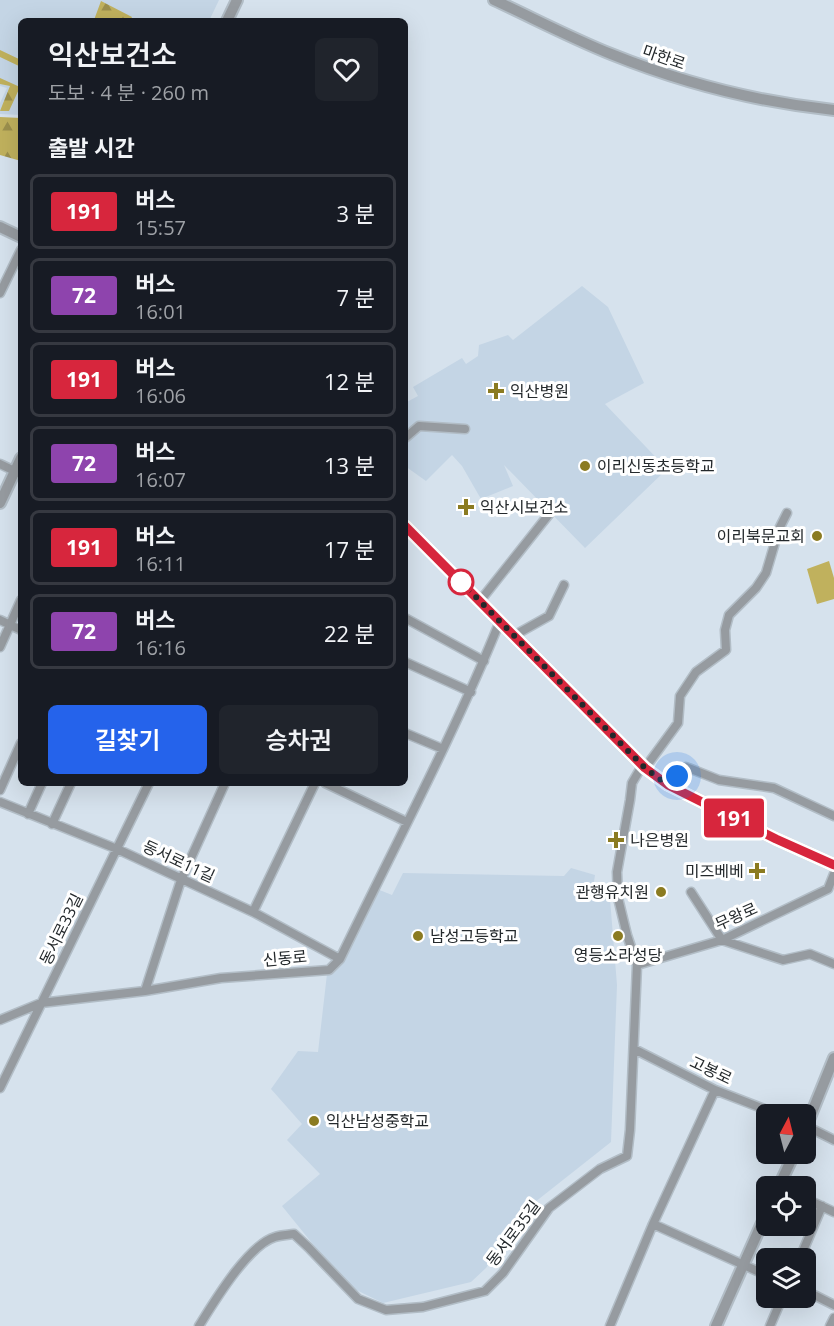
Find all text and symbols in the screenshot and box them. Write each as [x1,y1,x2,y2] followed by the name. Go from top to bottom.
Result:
[48,35,177,73] text: 익산보건소
[315,38,378,101] button: heart
[640,39,689,75] street label: 마한로
[48,79,209,106] text: 도보 · 4 분 · 260 m
[48,132,135,162] text: 출발 시간
[135,184,175,214] text: 버스
[66,197,102,225] text: 191
[336,198,375,228] text: 3 분
[135,214,186,241] text: 15:57
[135,268,175,298] text: 버스
[72,281,96,309] text: 72
[336,282,375,312] text: 7 분
[135,298,186,325] text: 16:01
[135,352,175,382] text: 버스
[66,365,102,393] text: 191
[324,366,375,396] text: 12 분
[510,380,569,402] place label: 익산병원
[135,382,186,409] text: 16:06
[487,382,505,400] marker: 익산병원
[135,436,175,466] text: 버스
[72,449,96,477] text: 72
[324,450,375,480] text: 13 분
[597,455,715,477] place label: 이리신동초등학교
[578,459,592,473] marker: 이리신동초등학교
[135,466,186,493] text: 16:07
[480,496,568,518] place label: 익산시보건소
[457,498,475,516] marker: 익산시보건소
[135,520,175,550] text: 버스
[717,525,805,547] place label: 이리북문교회
[810,529,824,543] marker: 이리북문교회
[66,533,102,561] text: 191
[324,534,375,564] text: 17 분
[135,550,186,577] text: 16:11
[448,569,474,595] unlabelled marker
[135,604,175,634] text: 버스
[72,617,96,645] text: 72
[324,618,375,648] text: 22 분
[135,634,186,661] text: 16:16
[48,705,207,774] button: 길찾기
[219,705,378,774] button: 승차권
[662,761,692,791] your location
[700,798,768,838] line badge: 191
[716,804,752,832] text: 191
[630,829,689,851] place label: 나은병원
[607,831,625,849] marker: 나은병원
[139,835,219,887] street label: 동서로11길
[685,860,744,882] place label: 미즈베베
[748,862,766,880] marker: 미즈베베
[575,881,649,903] place label: 관행유치원
[654,885,668,899] marker: 관행유치원
[34,889,88,969] street label: 동서로33길
[711,897,761,935] street label: 무왕로
[430,925,518,947] place label: 남성고등학교
[411,929,425,943] marker: 남성고등학교
[611,929,625,943] marker: 영등소라성당
[574,944,662,966] place label: 영등소라성당
[262,945,308,971] street label: 신동로
[686,1051,736,1089] street label: 고봉로
[756,1104,816,1164] north arrow
[756,1104,816,1308] map controls
[326,1110,429,1132] place label: 익산남성중학교
[307,1114,321,1128] marker: 익산남성중학교
[756,1176,816,1236] button: locate
[481,1196,545,1270] street label: 동서로35길
[756,1248,816,1308] button: layers

